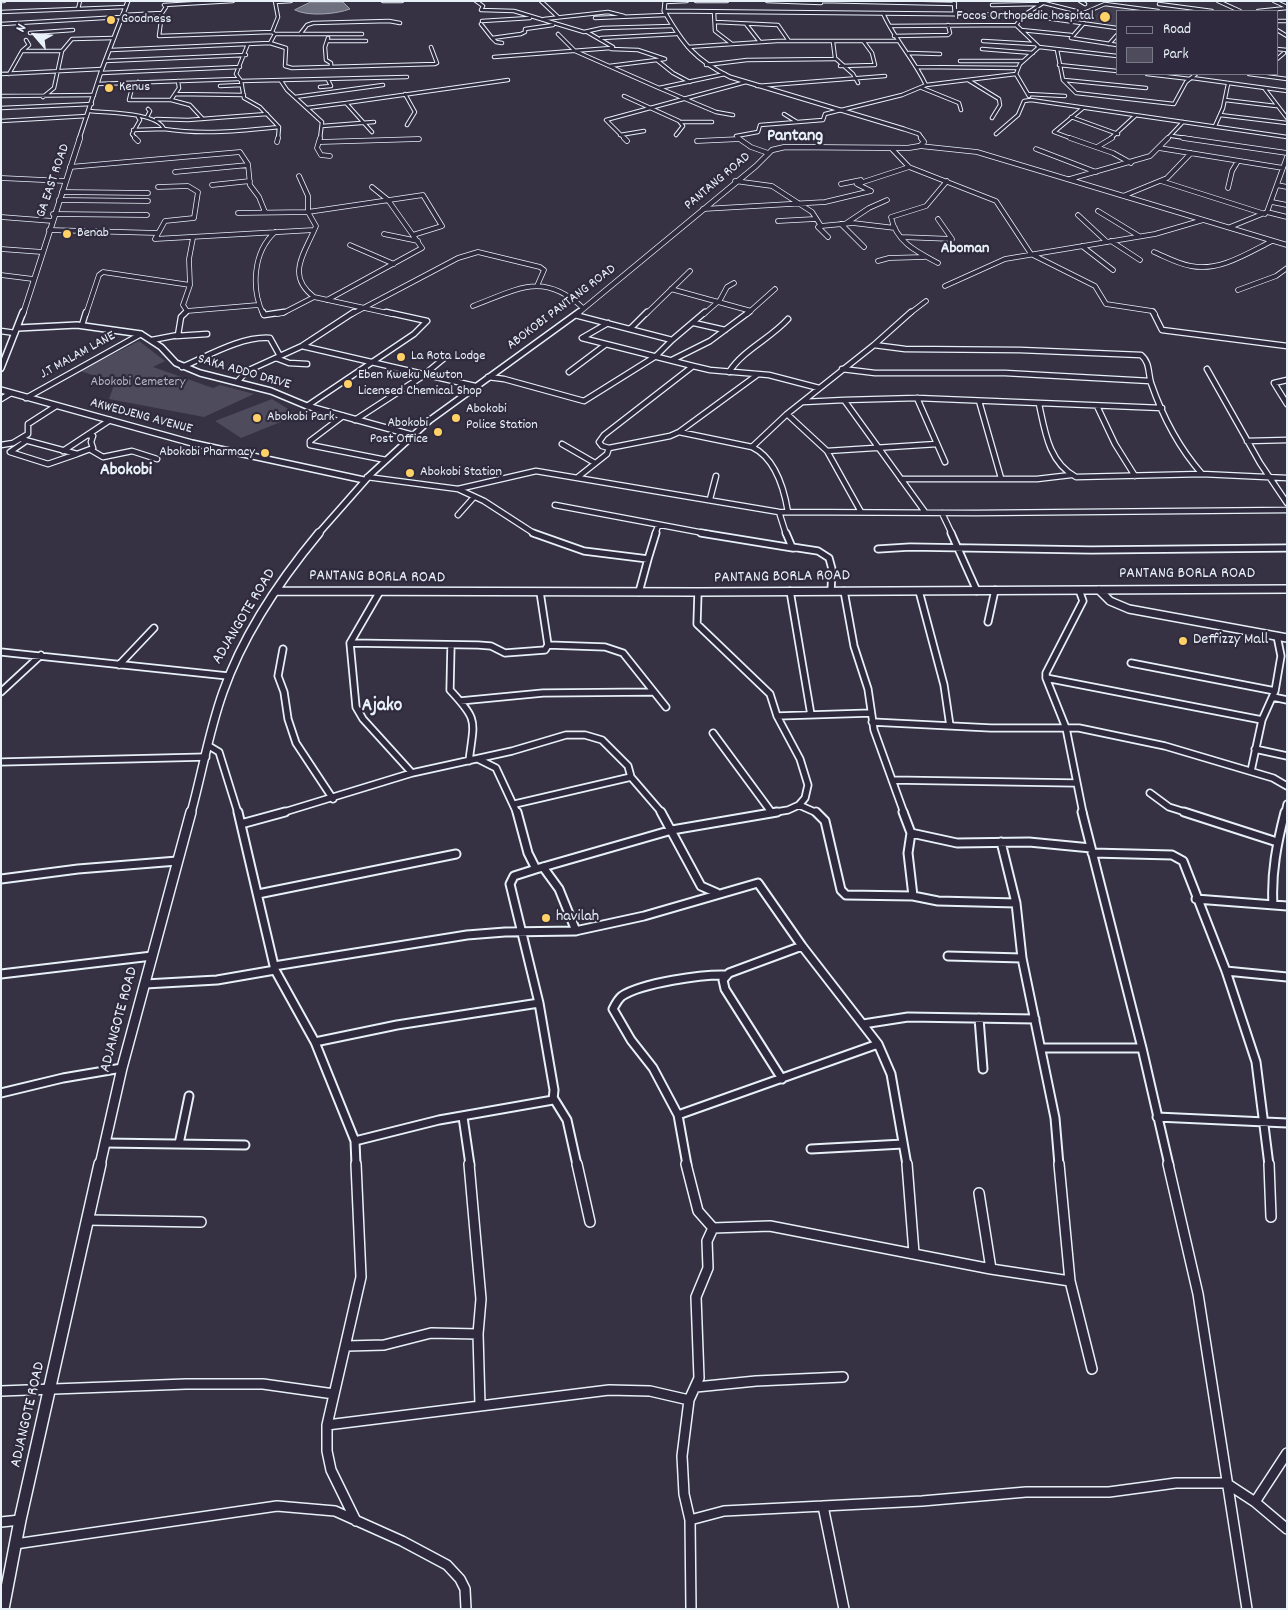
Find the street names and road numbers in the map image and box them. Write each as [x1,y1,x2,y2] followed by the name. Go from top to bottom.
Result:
[34,142,74,220] street label: GA EAST ROAD
[682,150,754,214] street label: PANTANG ROAD
[504,262,620,354] street label: ABOKOBI PANTANG ROAD
[37,328,119,384] street label: J.T MALAM LANE
[196,352,292,394] street label: SAKA ADDO DRIVE
[88,395,194,439] street label: AKWEDJENG AVENUE
[1119,565,1255,585] street label: PANTANG BORLA ROAD
[209,566,281,668] street label: ADJANGOTE ROAD
[309,567,445,589] street label: PANTANG BORLA ROAD
[714,567,850,589] street label: PANTANG BORLA ROAD
[97,965,143,1075] street label: ADJANGOTE ROAD
[7,1360,51,1470] street label: ADJANGOTE ROAD

